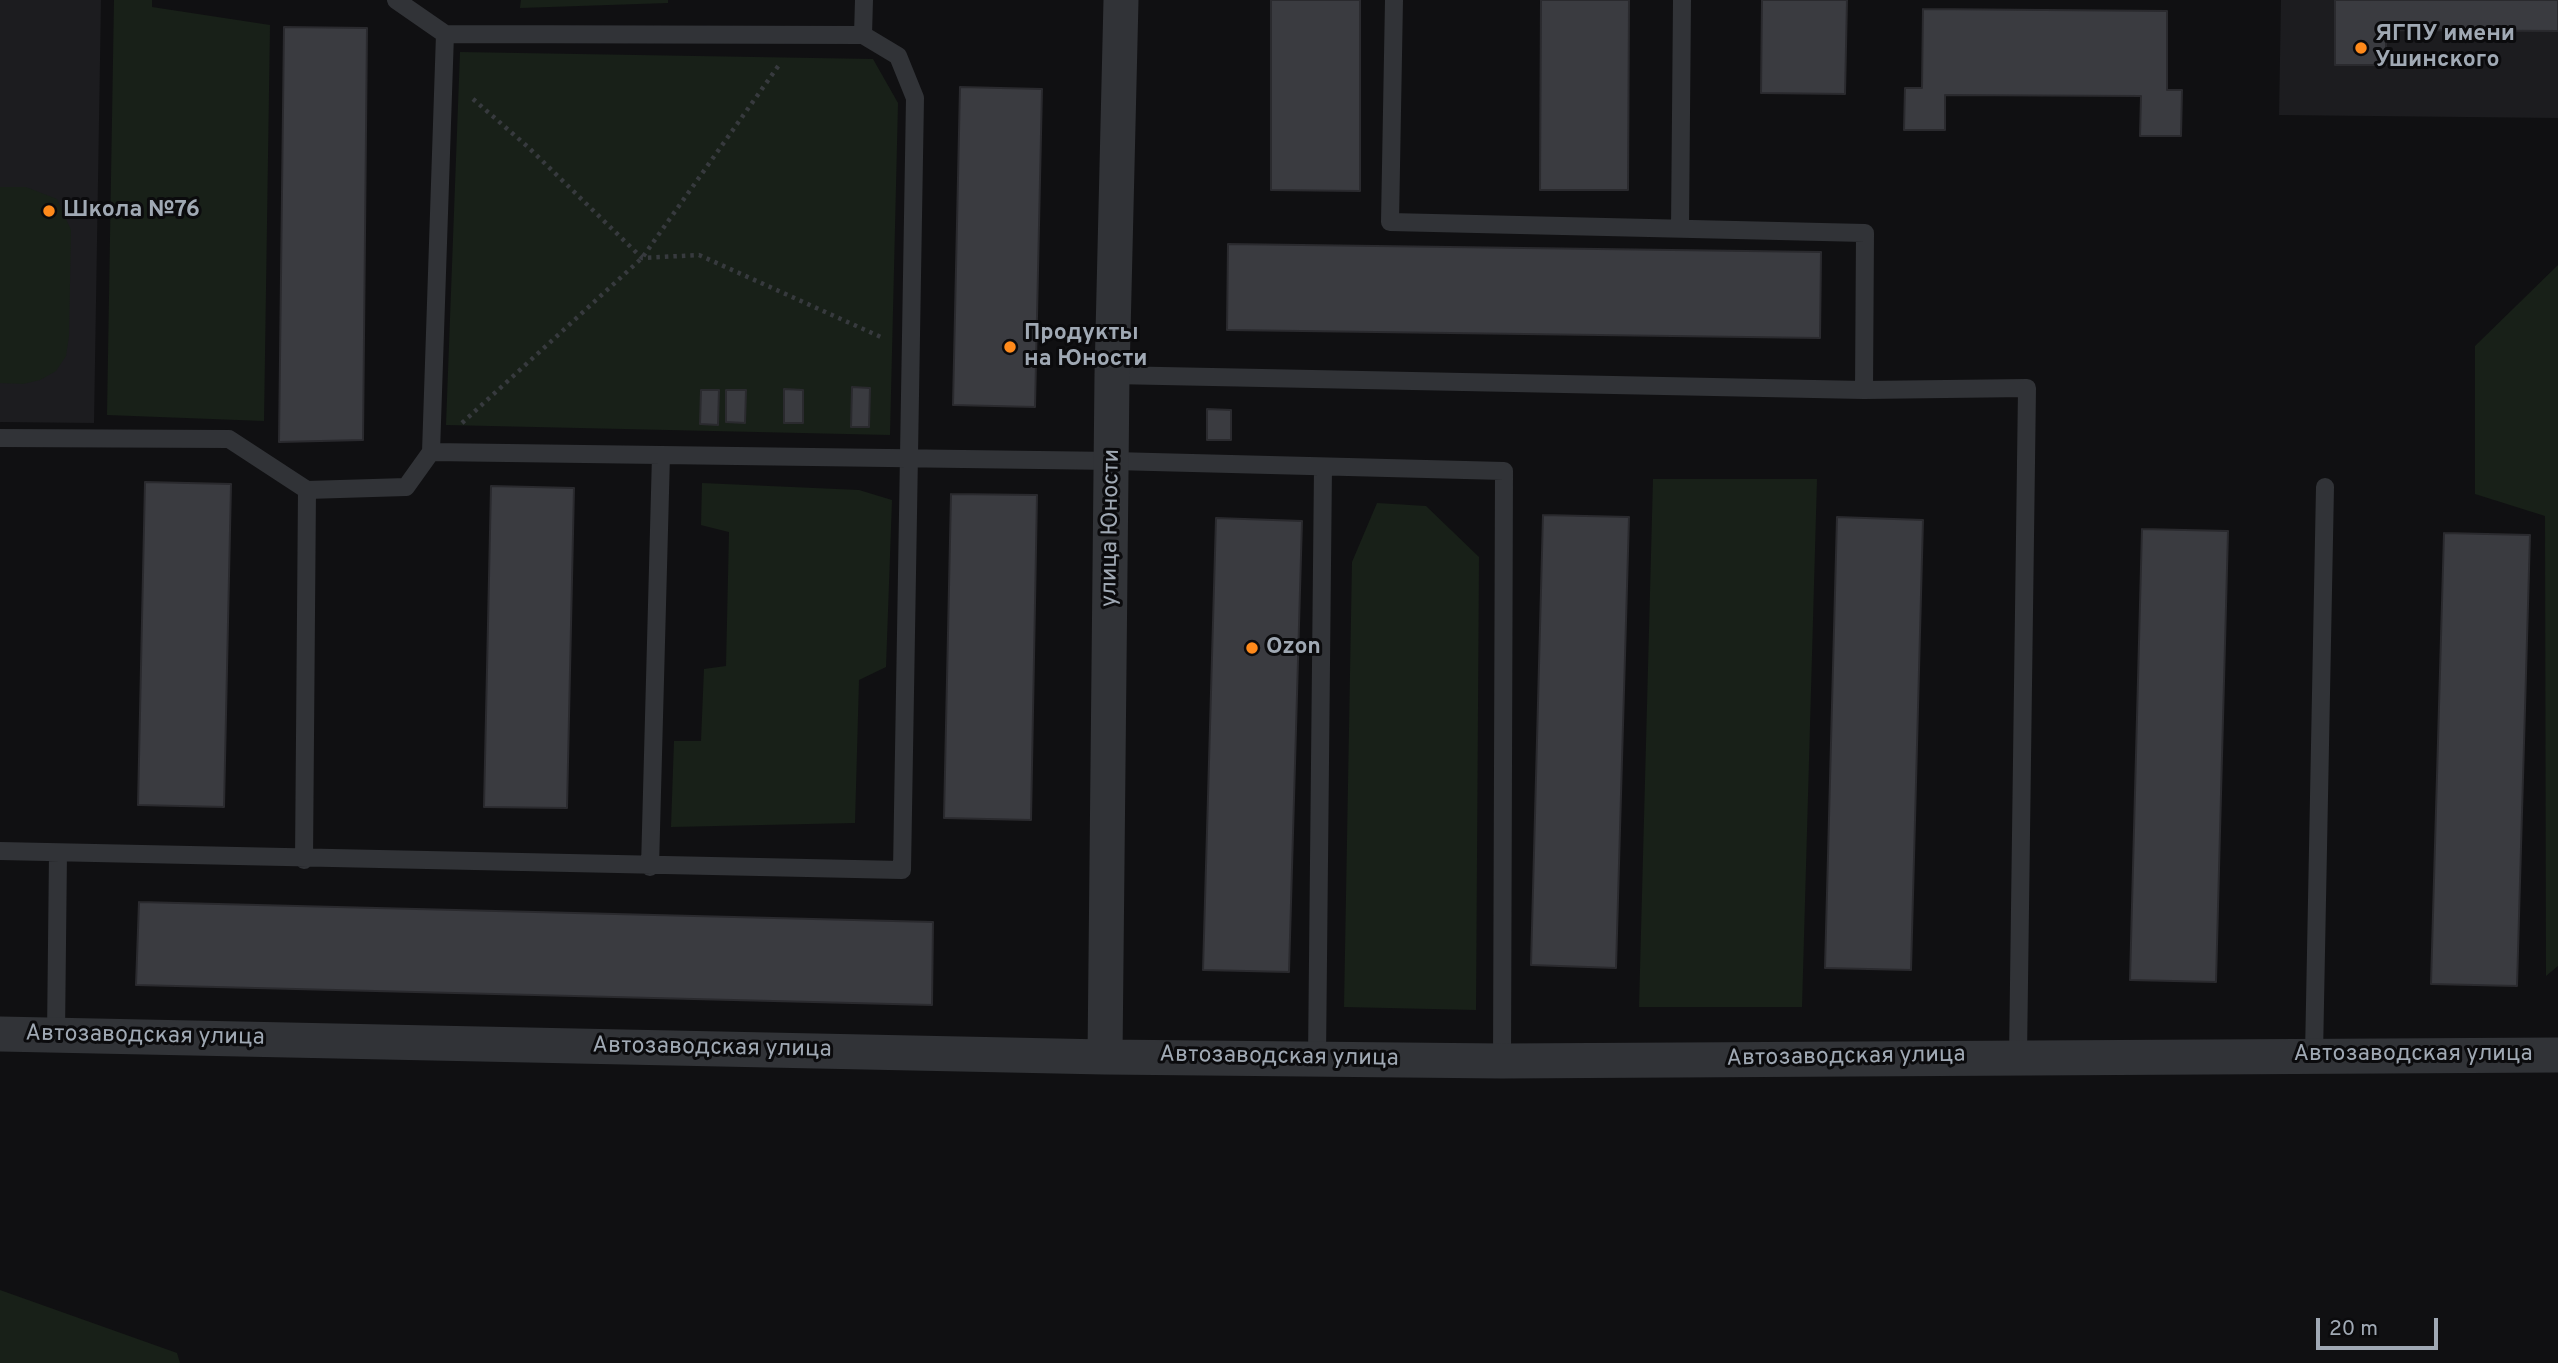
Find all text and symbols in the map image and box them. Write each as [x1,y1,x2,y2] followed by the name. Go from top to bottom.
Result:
[2375,21,2515,75] place label: ЯГПУ имени Ушинского
[2353,40,2369,56] marker: ЯГПУ имени Ушинского
[63,197,200,225] place label: Школа №76
[41,203,57,219] marker: Школа №76
[1024,320,1147,374] place label: Продукты на Юности
[1002,339,1018,355] marker: Продукты на Юности
[1097,449,1127,607] street label: улица Юности
[1266,634,1321,662] place label: Ozon
[1244,640,1260,656] marker: Ozon
[25,1021,265,1053] street label: Автозаводская улица
[592,1033,832,1065] street label: Автозаводская улица
[2293,1041,2533,1069] street label: Автозаводская улица
[1159,1042,1399,1074] street label: Автозаводская улица
[1726,1042,1966,1074] street label: Автозаводская улица
[2320,1304,2442,1348] scale bar
[2329,1316,2378,1343] text: 20 m

